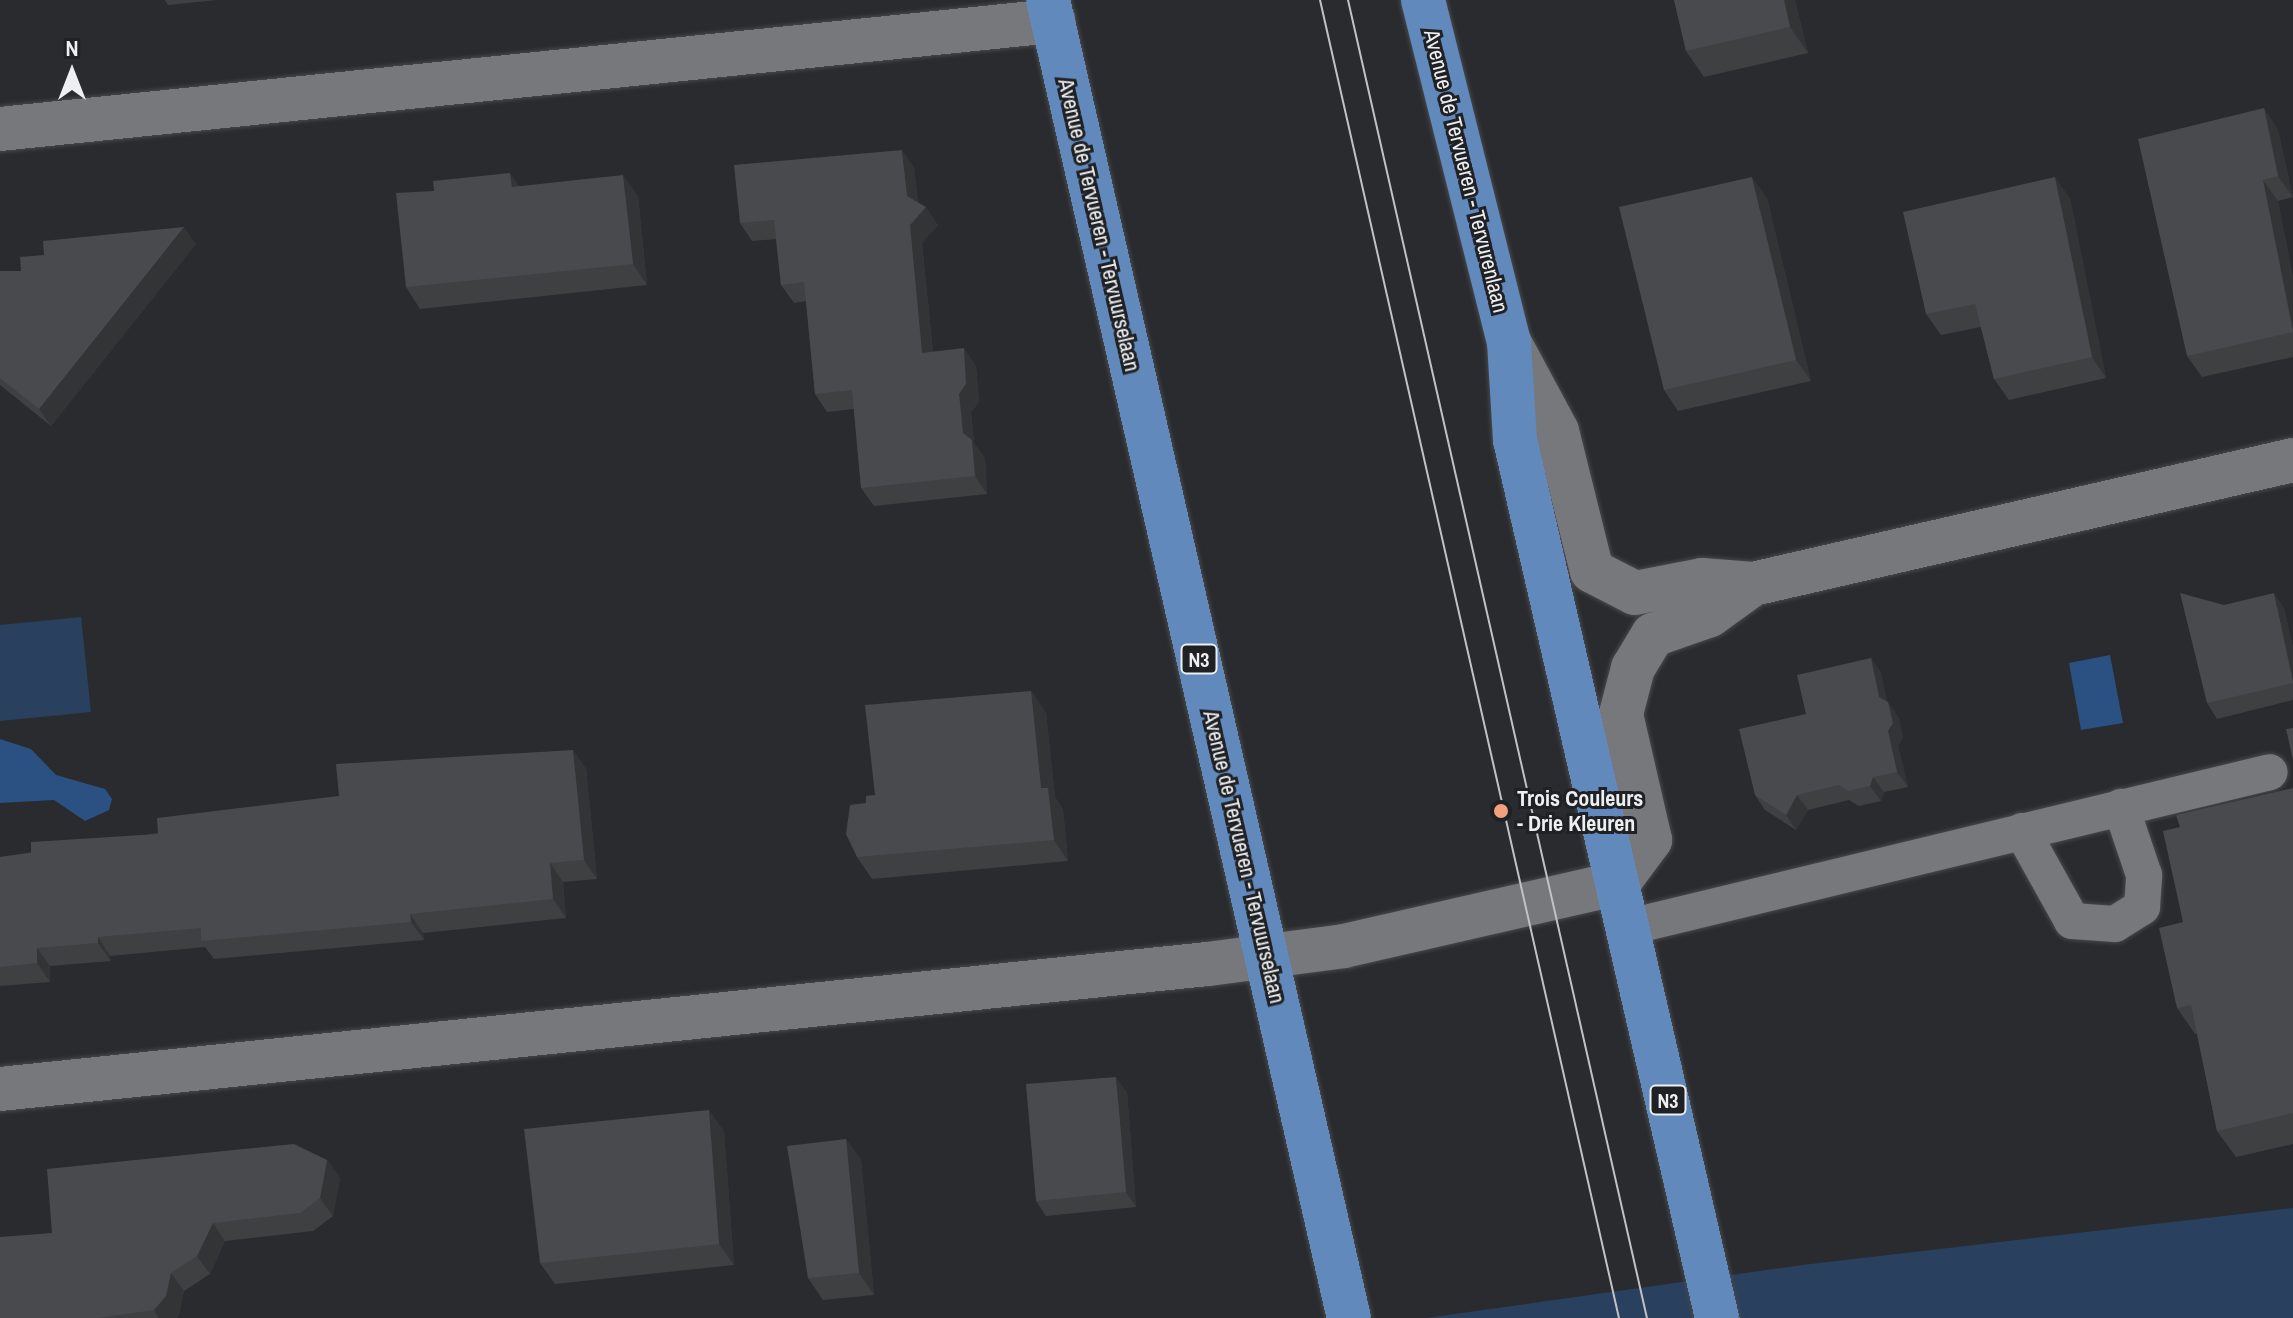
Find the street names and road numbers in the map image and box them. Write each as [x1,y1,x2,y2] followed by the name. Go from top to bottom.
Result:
[1418,26,1514,316] street label: Avenue de Tervueren - Tervurenlaan
[1052,76,1146,374] street label: Avenue de Tervueren - Tervuurselaan
[1179,643,1219,675] road number: N3
[1197,708,1291,1006] street label: Avenue de Tervueren - Tervuurselaan
[1648,1084,1688,1116] road number: N3

